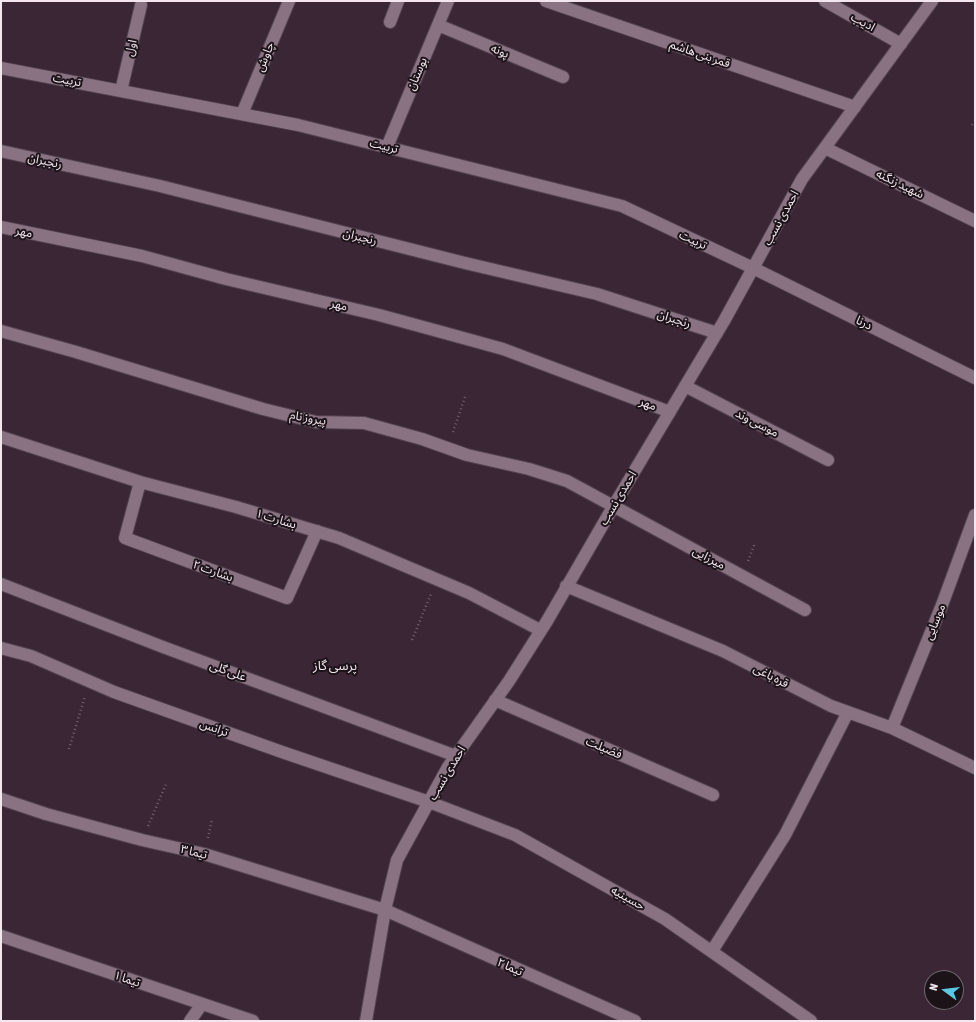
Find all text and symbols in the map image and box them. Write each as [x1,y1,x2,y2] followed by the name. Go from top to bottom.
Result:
[848,10,878,34] street label: ادیب
[668,37,732,71] street label: قمر بنی هاشم
[122,38,140,58] street label: اول
[253,40,277,74] street label: چاوش
[489,41,511,61] street label: پونه
[404,55,430,93] street label: بوستان
[51,70,83,90] street label: تربیت
[368,136,400,156] street label: تربیت
[27,150,63,172] street label: رنجبران
[874,166,926,202] street label: شهید زنگنه
[760,188,802,248] street label: احمدی نسب
[14,223,34,241] street label: مهر
[341,226,379,248] street label: رنجبران
[677,227,709,253] street label: تربیت
[329,296,349,314] street label: مهر
[655,307,693,331] street label: رنجبران
[853,313,875,333] street label: درنا
[637,394,659,414] street label: مهر
[733,406,781,440] street label: موسی وند
[289,408,327,428] street label: پیروز نام
[596,468,640,528] street label: احمدی نسب
[254,506,298,532] street label: بشارت ۱
[690,543,728,573] street label: میرزایی
[191,557,235,585] street label: بشارت ۲
[921,602,949,642] street label: موسایی
[208,658,248,684] street label: علی گلی
[313,658,357,674] district label: پرسی گاز
[751,661,791,691] street label: قره باغی
[198,716,230,740] street label: ترانس
[584,734,624,762] street label: فضیلت
[425,743,469,803] street label: احمدی نسب
[179,842,209,862] street label: تیما ۳
[609,883,647,913] street label: حسینیه
[495,955,525,979] street label: تیما ۲
[112,968,142,990] street label: تیما ۱
[924,970,964,1010] north arrow
[927,982,940,992] text: N

